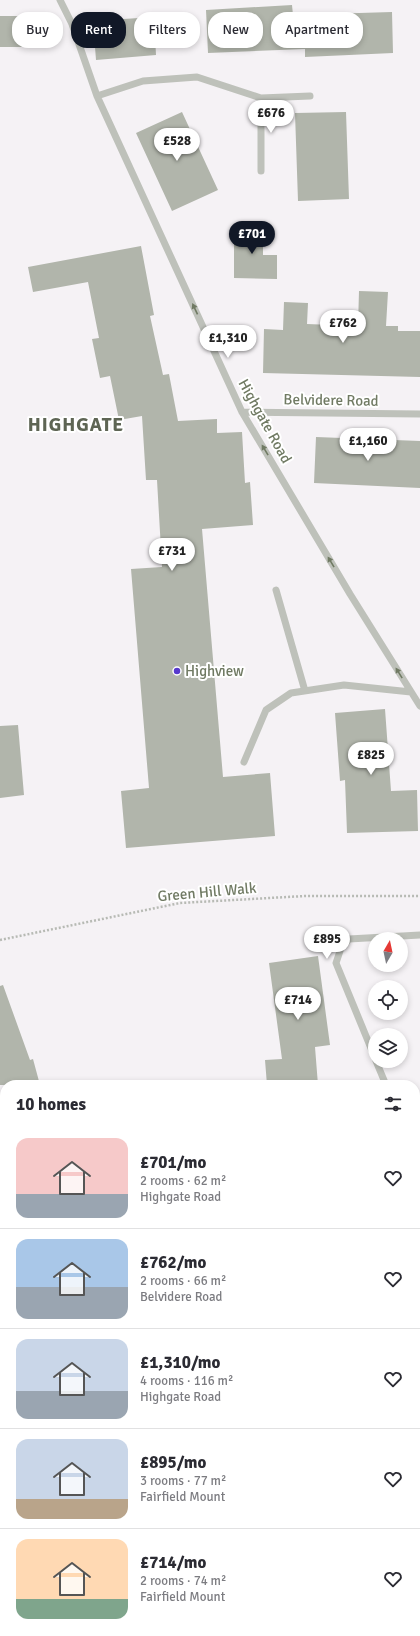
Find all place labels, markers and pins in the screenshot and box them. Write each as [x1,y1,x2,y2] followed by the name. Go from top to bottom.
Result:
[247,100,295,134] pin: £676
[153,128,201,162] pin: £528
[228,221,276,255] pin: £701
[319,310,367,344] pin: £762
[195,325,261,359] pin: £1,310
[335,428,401,462] pin: £1,160
[148,538,196,572] pin: £731
[185,662,244,680] place label: Highview
[172,666,182,676] marker: Highview
[347,742,395,776] pin: £825
[303,926,351,960] pin: £895
[274,987,322,1021] pin: £714

